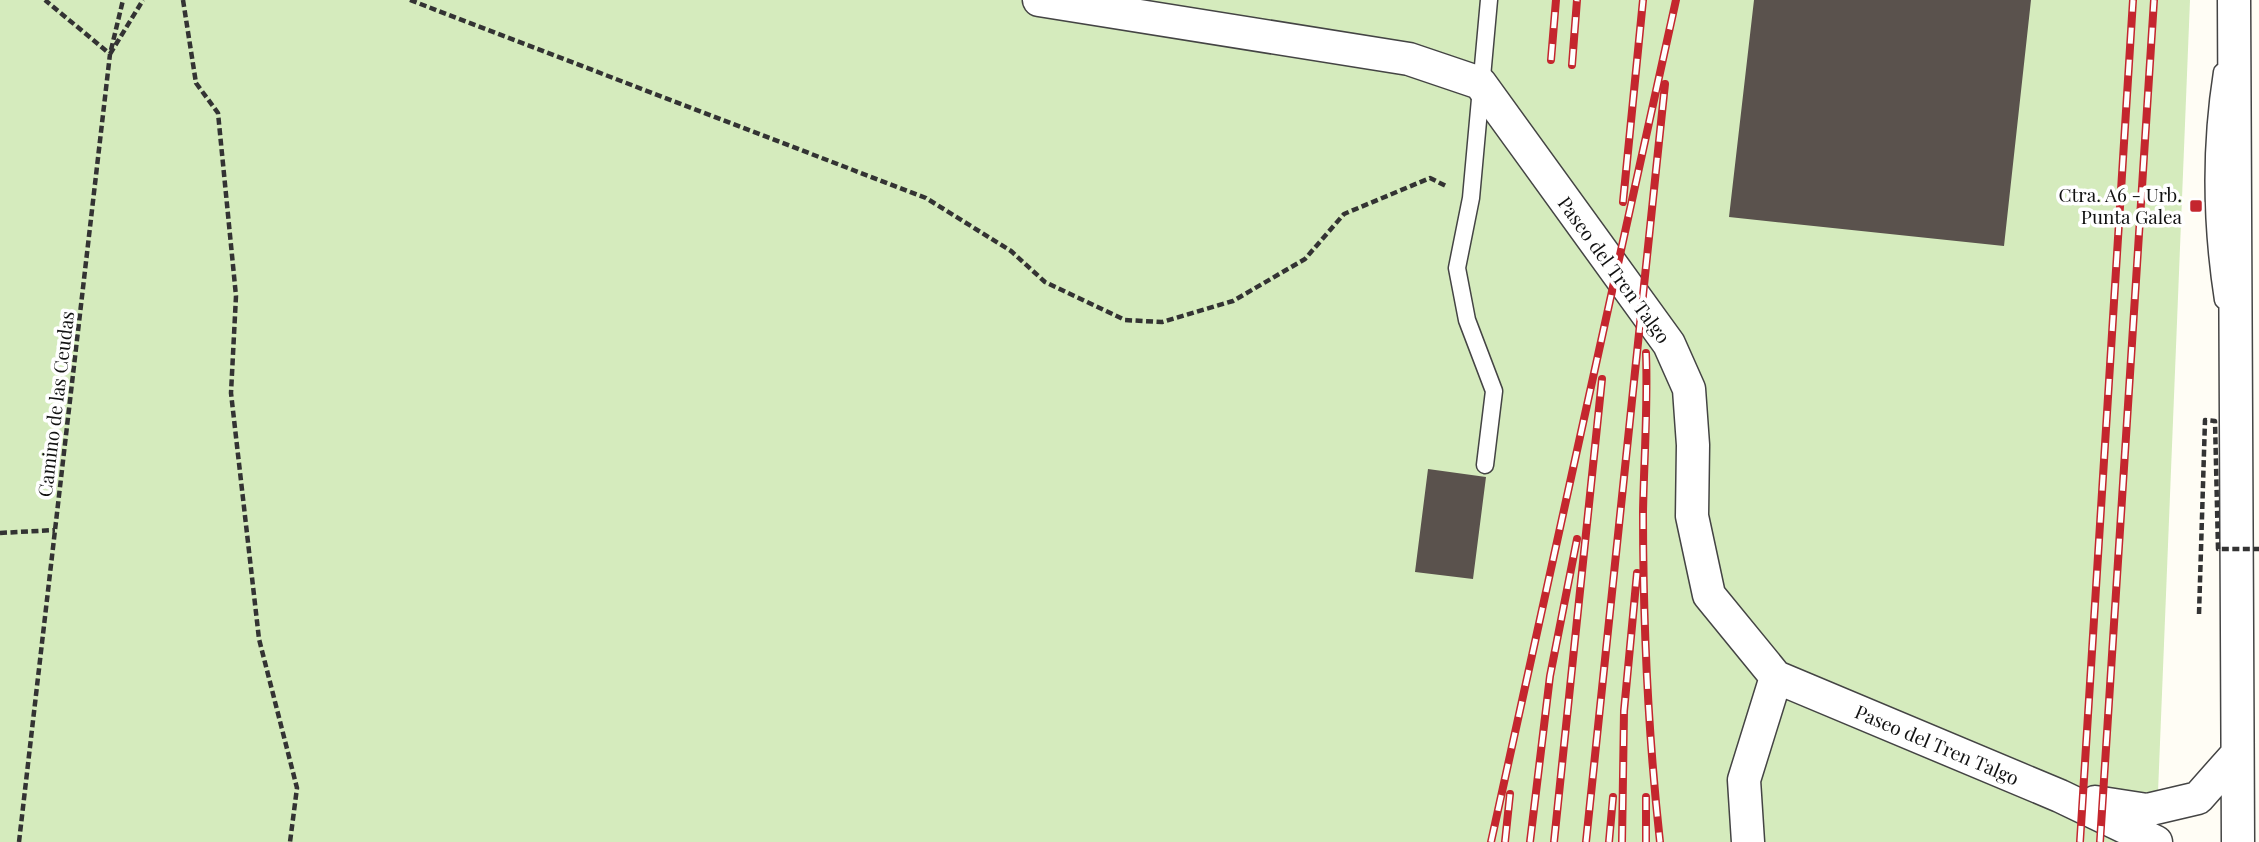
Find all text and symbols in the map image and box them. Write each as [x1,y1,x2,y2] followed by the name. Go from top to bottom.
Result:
[2058,181,2183,229] place label: Ctra. A6 - Urb. Punta Galea
[1553,191,1677,348] street label: Paseo del Tren Talgo
[2188,198,2204,214] marker: Ctra. A6 - Urb. Punta Galea
[31,309,79,498] street label: Camino de las Ceudas
[1851,698,2023,790] street label: Paseo del Tren Talgo

